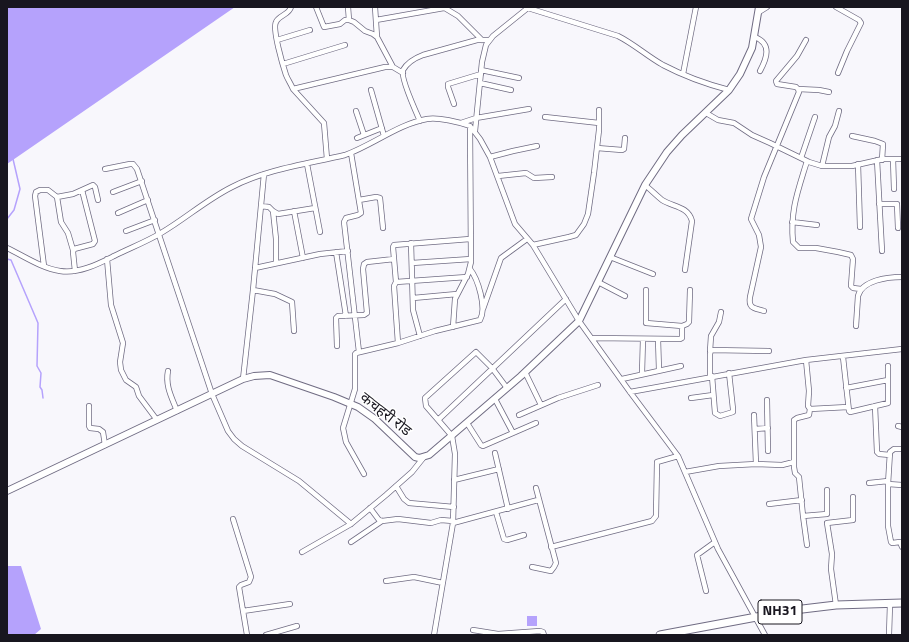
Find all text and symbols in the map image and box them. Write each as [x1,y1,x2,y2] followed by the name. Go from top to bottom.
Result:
[356,389,414,441] street label: कचहरी रोड
[758,600,802,624] road number: NH31

